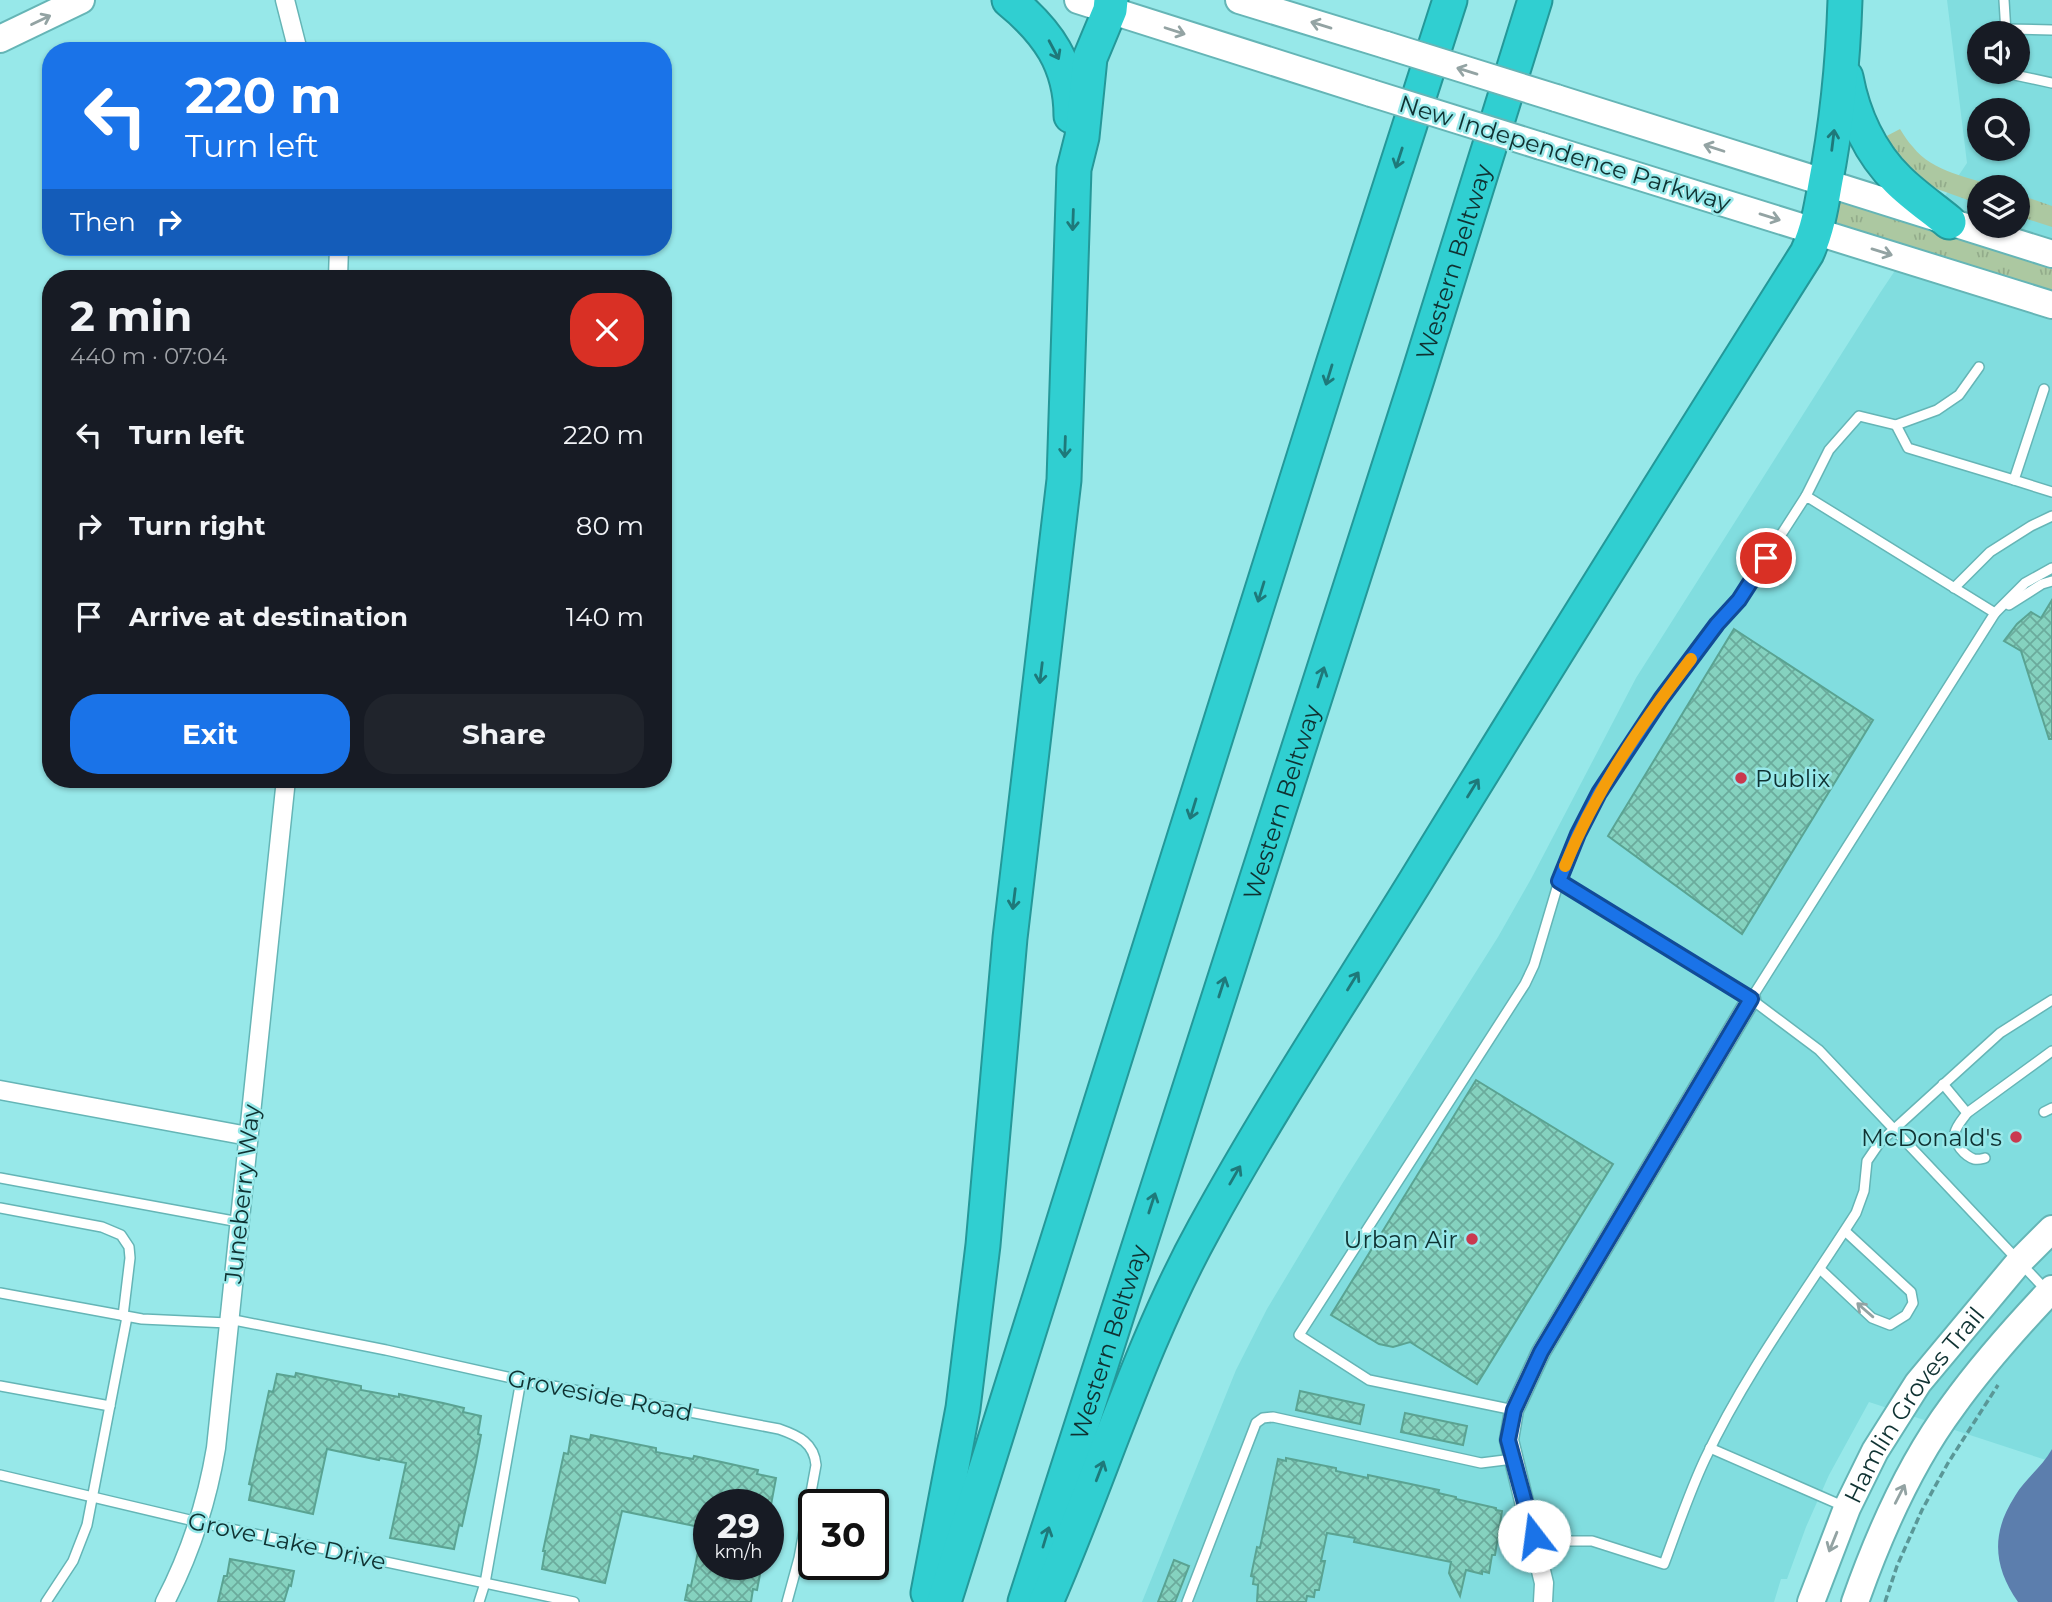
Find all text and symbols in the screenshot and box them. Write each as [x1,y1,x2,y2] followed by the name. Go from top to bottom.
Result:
[30,12,51,26] one-way arrow
[1310,18,1332,31] one-way arrow
[1967,21,2030,238] map controls
[1967,21,2030,84] button: sound
[1164,25,1186,38] one-way arrow
[1048,39,1061,60] one-way arrow
[1457,63,1479,76] one-way arrow
[185,66,341,125] text: 220 m
[70,70,161,161] icon: left
[1396,89,1734,217] street label: New Independence Parkway
[1967,98,2030,161] button: search
[185,126,319,165] text: Turn left
[1826,129,1839,152] one-way arrow
[1703,141,1725,153] one-way arrow
[1391,147,1404,169] one-way arrow
[1409,161,1498,363] street label: Western Beltway
[1967,175,2030,238] button: layers
[150,203,188,241] icon: right
[70,206,136,238] text: Then
[1066,208,1079,231] one-way arrow
[1759,211,1781,224] one-way arrow
[1870,246,1892,259] one-way arrow
[70,290,192,342] text: 2 min
[570,293,644,367] button: close
[70,342,227,370] text: 440 m · 07:04
[1322,364,1335,386] one-way arrow
[70,416,108,454] icon: left
[129,419,245,451] text: Turn left
[563,419,644,451] text: 220 m
[1059,435,1072,458] one-way arrow
[70,507,108,545] icon: right
[129,510,265,542] text: Turn right
[576,510,644,542] text: 80 m
[1736,528,1796,588] pin
[1747,539,1785,577] icon: arrive
[1254,581,1267,603] one-way arrow
[70,598,108,636] icon: arrive
[129,601,408,633] text: Arrive at destination
[566,601,644,633] text: 140 m
[1035,661,1048,684] one-way arrow
[1315,666,1328,688] one-way arrow
[70,694,350,774] button: Exit
[364,694,644,774] button: Share
[1237,701,1326,903] street label: Western Beltway
[1755,764,1831,793] place label: Publix
[1733,770,1749,786] marker: Publix
[1466,778,1480,798] one-way arrow
[1186,798,1199,820] one-way arrow
[1008,887,1021,910] one-way arrow
[1347,972,1361,992] one-way arrow
[1216,976,1229,998] one-way arrow
[218,1103,266,1286] street label: Juneberry Way
[1861,1123,2002,1152] place label: McDonald's
[2008,1129,2024,1145] marker: McDonald's
[1228,1166,1242,1186] one-way arrow
[1147,1193,1160,1215] one-way arrow
[1343,1225,1458,1254] place label: Urban Air
[1464,1231,1480,1247] marker: Urban Air
[1064,1241,1153,1443] street label: Western Beltway
[1837,1301,1990,1508] street label: Hamlin Groves Trail
[1857,1303,1875,1318] one-way arrow
[505,1363,695,1427] street label: Groveside Road
[1094,1460,1107,1482] one-way arrow
[1894,1484,1908,1505] one-way arrow
[798,1489,889,1580] speed limit sign: 30
[1497,1499,1571,1573] position arrow
[717,1504,760,1547] text: 29
[185,1506,389,1576] street label: Grove Lake Drive
[1040,1526,1053,1548] one-way arrow
[1826,1530,1839,1552] one-way arrow
[714,1541,763,1563] text: km/h

